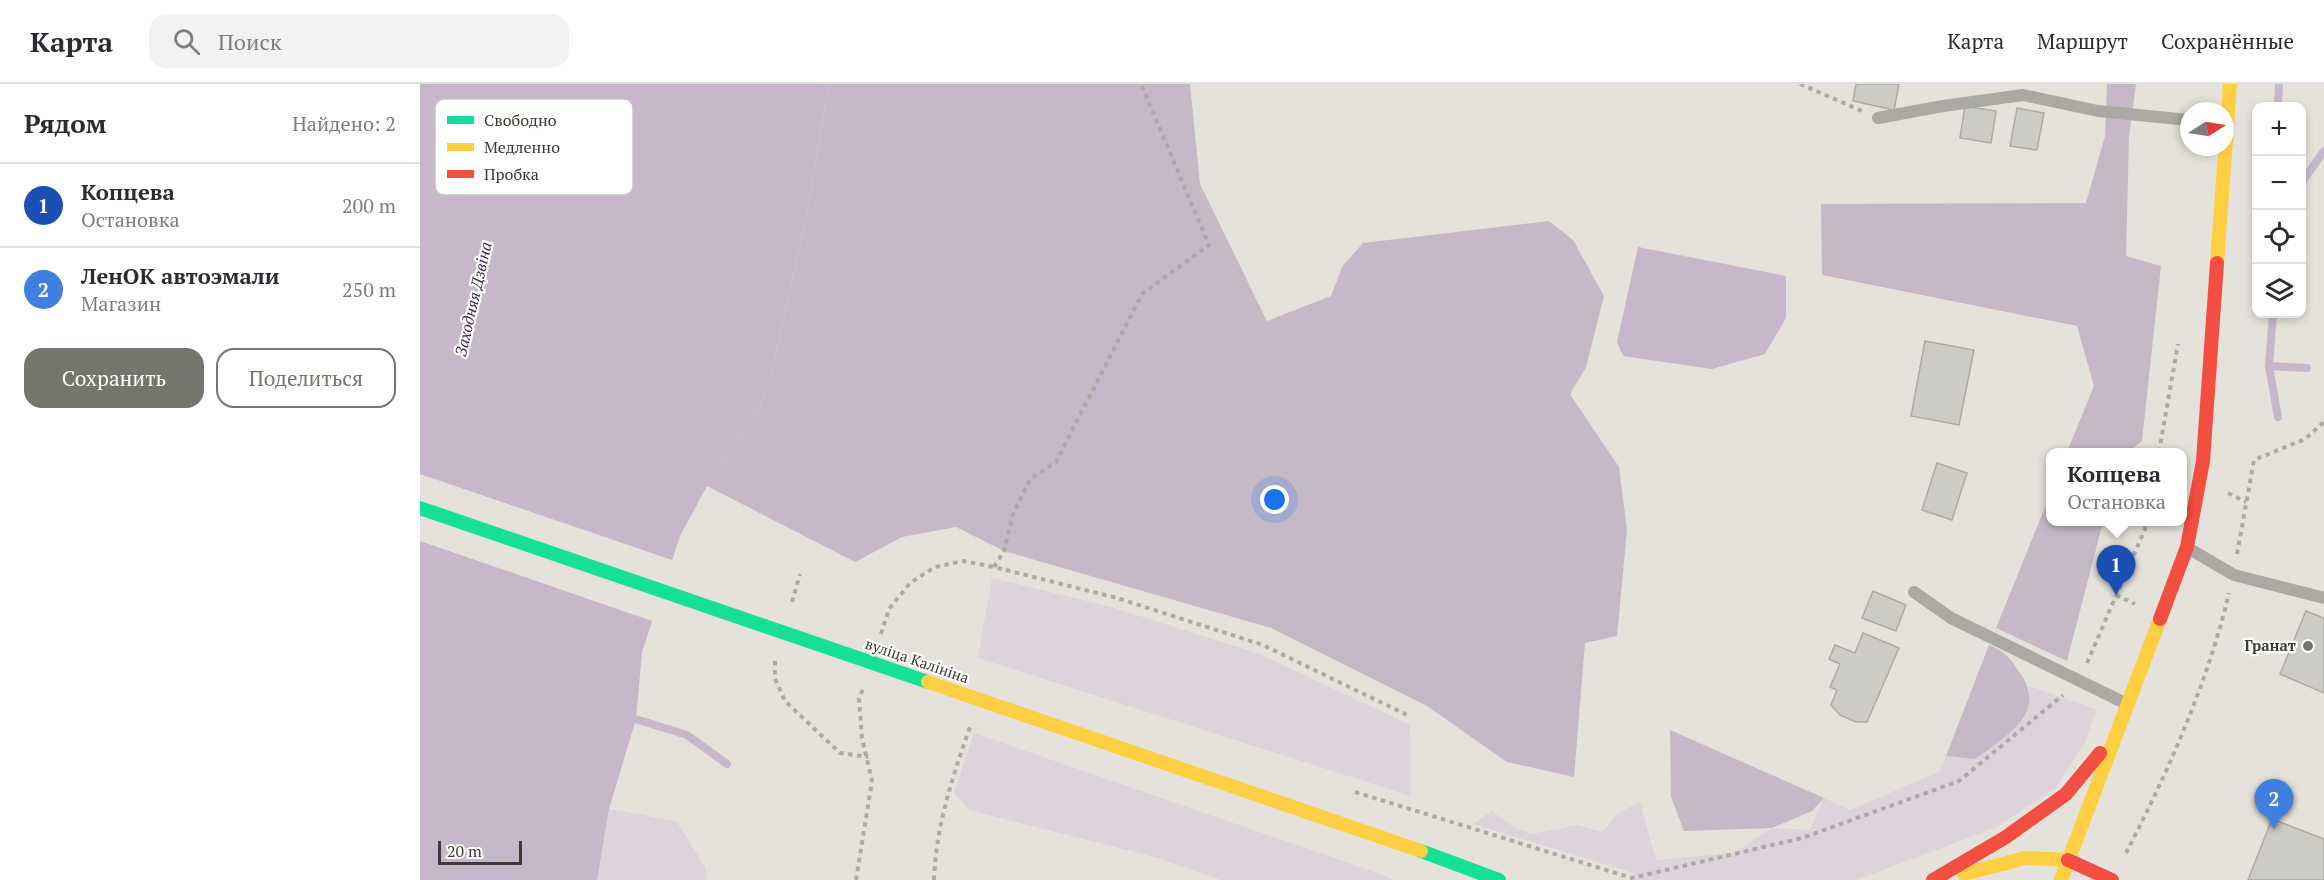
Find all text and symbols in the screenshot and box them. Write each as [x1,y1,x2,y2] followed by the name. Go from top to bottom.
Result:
[149,14,569,68] search box
[30,23,113,60] text: Карта
[170,25,203,58] icon: search
[218,27,282,56] text: Поиск
[1947,27,2004,55] text: Карта
[2037,27,2128,55] text: Маршрут
[2161,27,2294,55] text: Сохранённые
[435,99,633,195] legend
[2180,102,2234,156] north arrow
[2252,102,2306,318] map controls
[2252,102,2306,156] button: +
[24,106,107,140] text: Рядом
[484,109,557,131] text: Свободно
[292,110,396,137] text: Найдено: 2
[484,136,560,158] text: Медленно
[2252,156,2306,210] button: −
[484,163,539,185] text: Пробка
[81,177,175,206] text: Копцева
[38,192,49,219] text: 1
[342,192,396,219] text: 200 m
[81,206,180,233] text: Остановка
[2252,210,2306,264] button: locate
[449,240,497,358] water label: Заходняя Дзвіна
[81,261,280,290] text: ЛенОК автоэмали
[2252,264,2306,318] button: layers
[38,276,49,303] text: 2
[342,276,396,303] text: 250 m
[81,290,161,317] text: Магазин
[24,348,204,408] button: Сохранить
[216,348,396,408] button: Поделиться
[2046,448,2187,526] popup
[2067,459,2161,488] text: Копцева
[1260,485,1289,514] your location
[2067,488,2166,515] text: Остановка
[2096,546,2136,595] pin: 1
[863,633,972,687] street label: вуліца Калініна
[2244,635,2296,655] place label: Гранат
[2301,639,2315,653] marker: Гранат
[2254,780,2294,829] pin: 2
[438,838,522,866] scale bar
[447,840,482,862] text: 20 m

